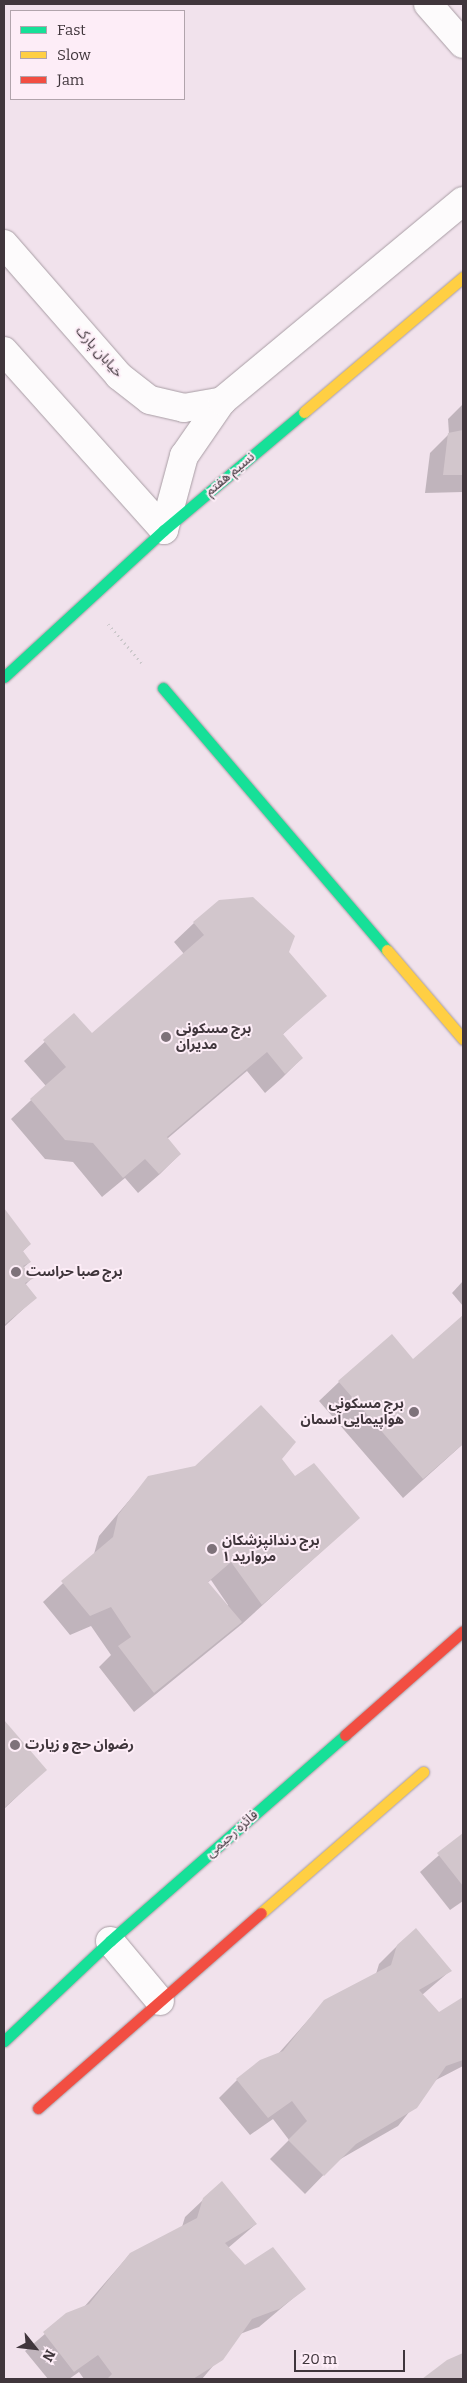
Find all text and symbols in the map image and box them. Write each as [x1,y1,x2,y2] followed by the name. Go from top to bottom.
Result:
[10,10,185,100] legend
[57,21,86,39] text: Fast
[57,46,91,64] text: Slow
[57,71,84,89] text: Jam
[72,323,126,381] street label: خیابان پارک
[202,448,258,500] street label: نسیم هفتم
[176,1021,251,1054] place label: برج مسکونی مدیران
[160,1031,172,1043] marker: برج مسکونی مدیران
[26,1264,123,1280] place label: برج صبا حراست
[10,1266,22,1278] marker: برج صبا حراست
[301,1396,404,1428] place label: برج مسکونی هواپیمایی آسمان
[408,1406,420,1418] marker: برج مسکونی هواپیمایی آسمان
[222,1533,320,1565] place label: برج دندانپزشکان مروارید ۱
[206,1543,218,1555] marker: برج دندانپزشکان مروارید ۱
[25,1737,134,1753] place label: رضوان حج و زیارت
[9,1739,21,1751] marker: رضوان حج و زیارت
[202,1807,262,1861] street label: فائزه رحیمی
[10,2323,60,2373] north arrow
[297,2340,408,2372] scale bar
[39,2347,59,2364] text: N
[302,2350,337,2368] text: 20 m

